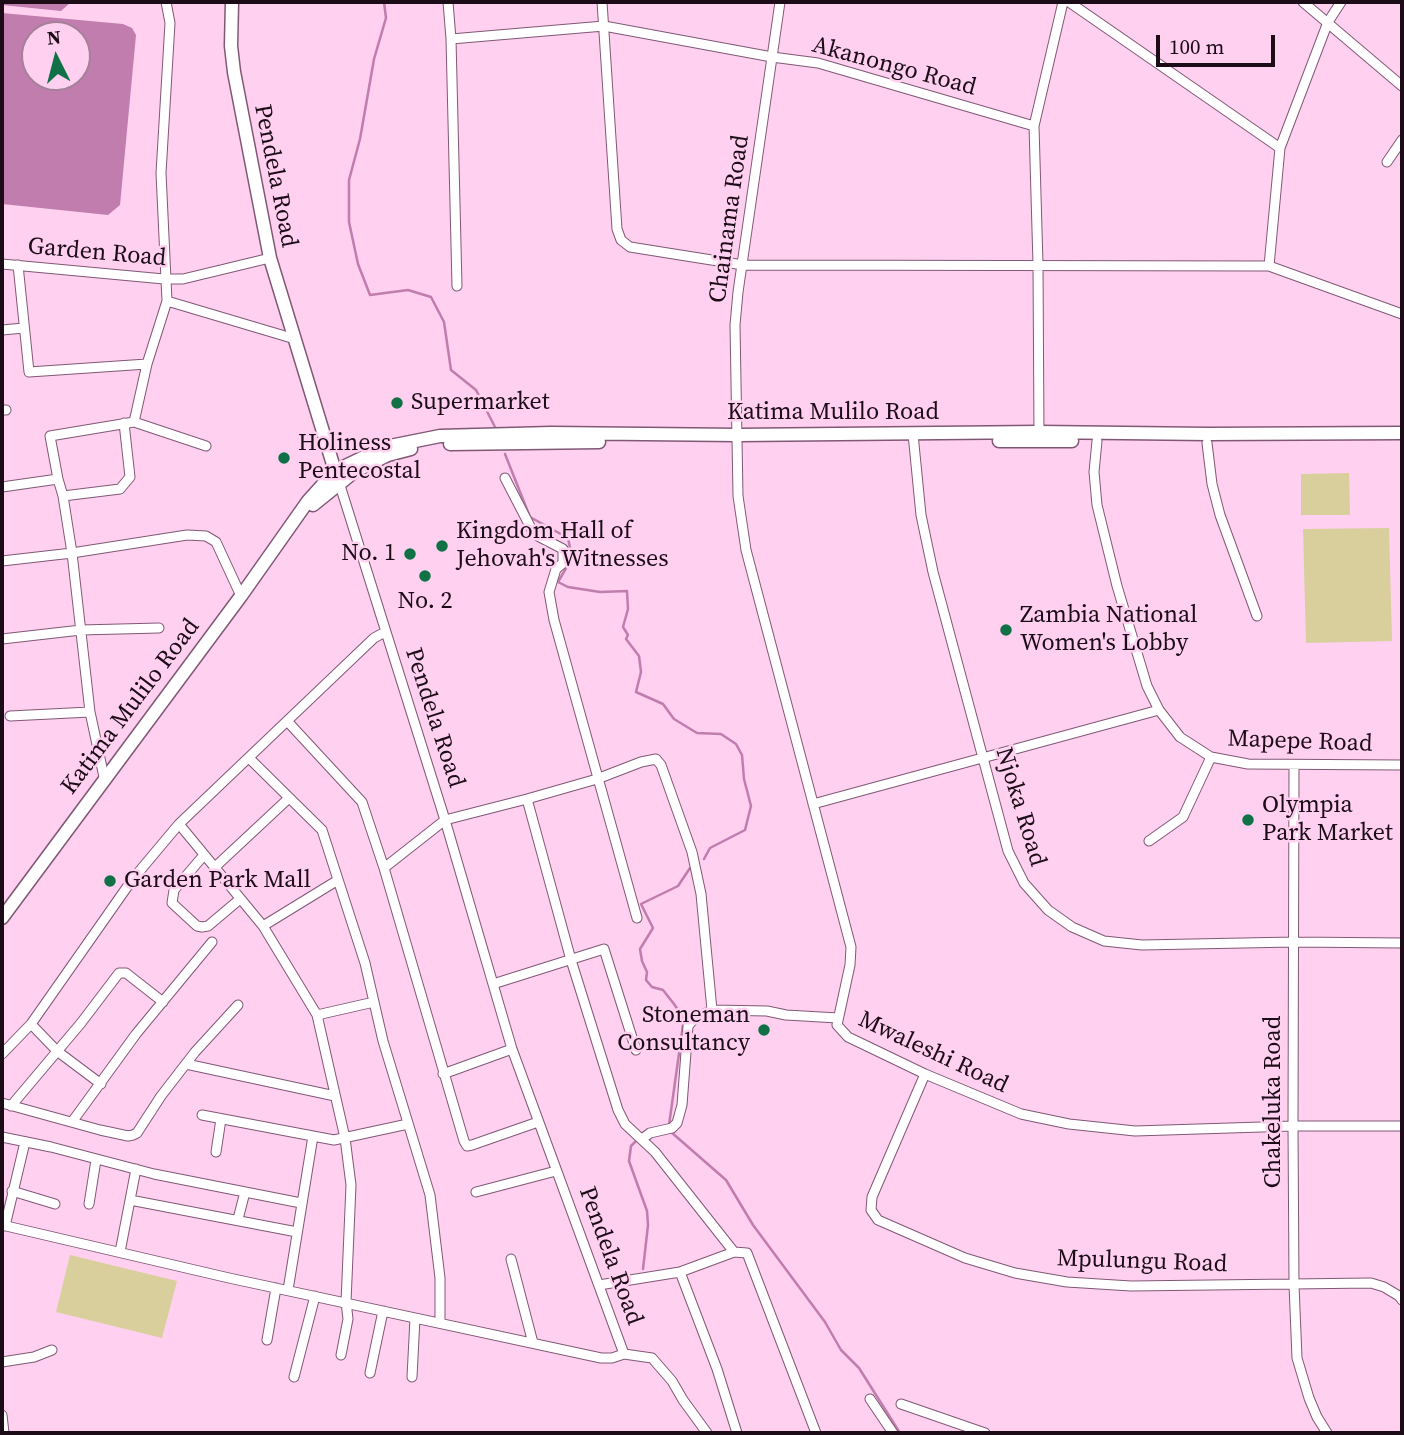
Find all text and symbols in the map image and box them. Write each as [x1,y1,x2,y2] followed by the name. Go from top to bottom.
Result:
[21,21,91,91] north arrow
[1159,21,1278,65] scale bar
[46,23,62,51] text: N
[809,31,979,103] street label: Akanongo Road
[1169,32,1224,61] text: 100 m
[247,102,303,250] street label: Pendela Road
[704,133,756,305] street label: Chainama Road
[27,233,167,273] street label: Garden Road
[411,389,549,417] place label: Supermarket
[389,395,405,411] marker: Supermarket
[727,399,939,427] street label: Katima Mulilo Road
[298,430,421,486] place label: Holiness Pentecostal
[276,450,292,466] marker: Holiness Pentecostal
[456,518,669,574] place label: Kingdom Hall of Jehovah's Witnesses
[434,538,450,554] marker: Kingdom Hall of Jehovah's Witnesses
[341,540,396,568] place label: No. 1
[402,546,418,562] marker: No. 1
[417,568,433,584] marker: No. 2
[398,588,452,616] place label: No. 2
[1020,602,1197,658] place label: Zambia National Women's Lobby
[56,614,206,800] street label: Katima Mulilo Road
[998,622,1014,638] marker: Zambia National Women's Lobby
[398,645,470,791] street label: Pendela Road
[1227,725,1373,759] street label: Mapepe Road
[988,744,1052,870] street label: Njoka Road
[1262,792,1393,848] place label: Olympia Park Market
[1240,812,1256,828] marker: Olympia Park Market
[124,867,311,895] place label: Garden Park Mall
[102,873,118,889] marker: Garden Park Mall
[617,1002,750,1058] place label: Stoneman Consultancy
[854,1006,1012,1100] street label: Mwaleshi Road
[1260,1016,1288,1188] street label: Chakeluka Road
[756,1022,772,1038] marker: Stoneman Consultancy
[572,1183,648,1329] street label: Pendela Road
[1056,1245,1228,1279] street label: Mpulungu Road

